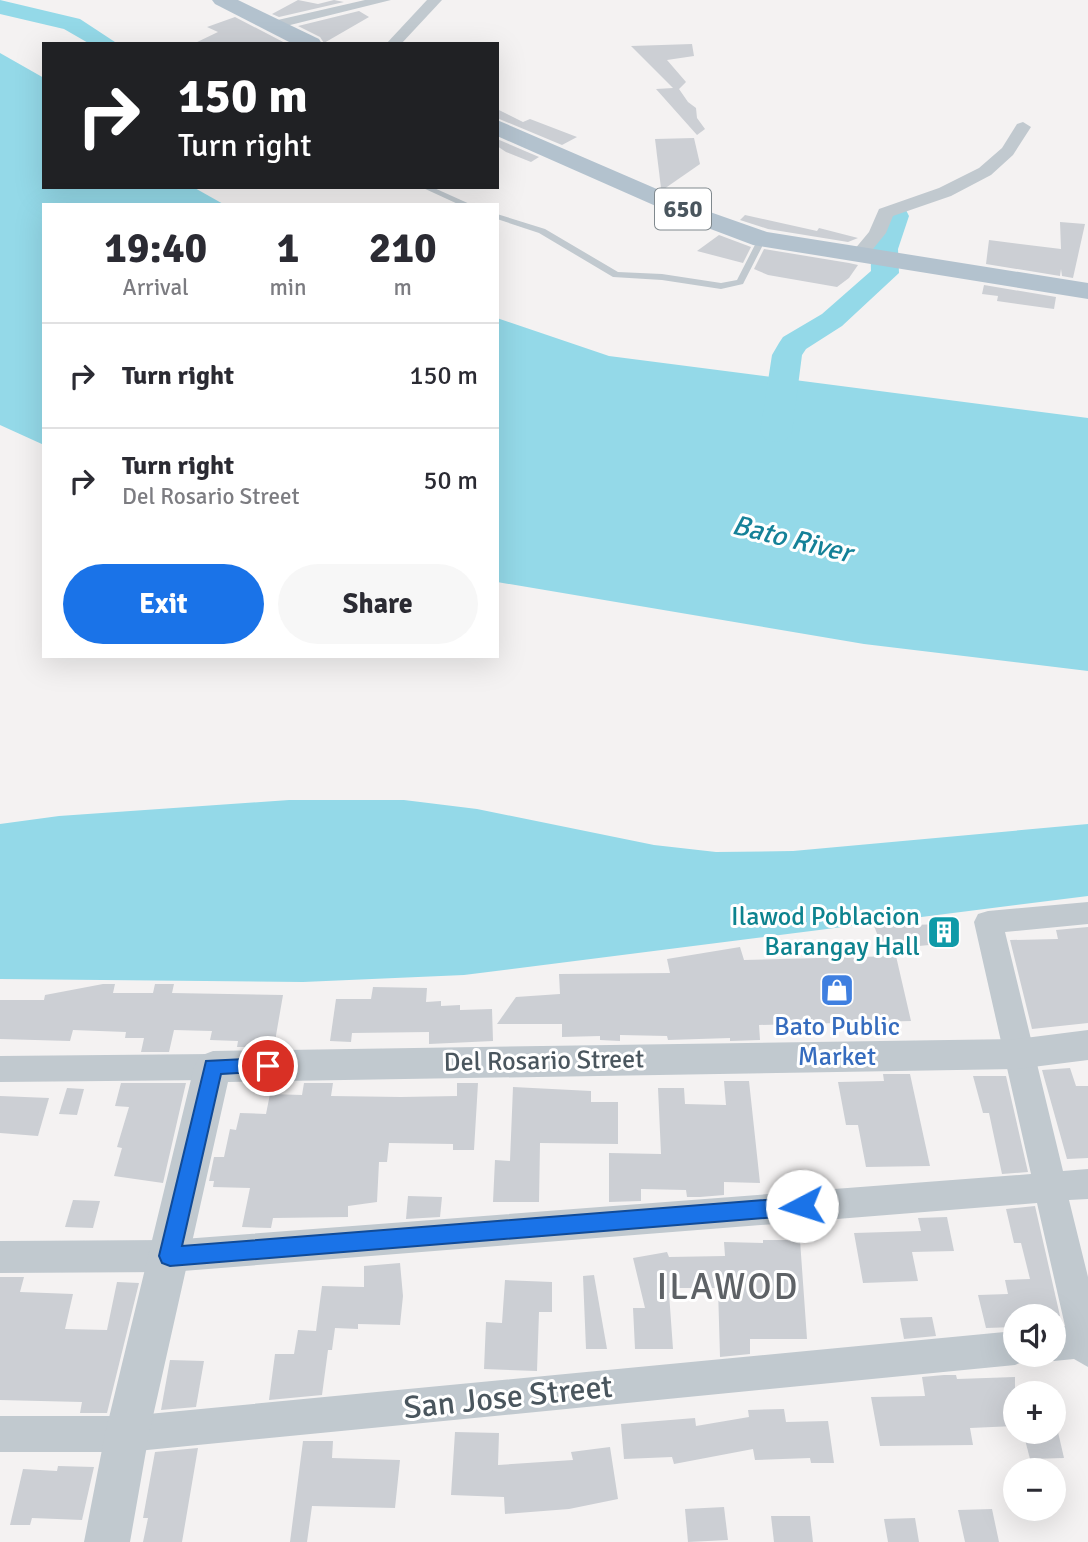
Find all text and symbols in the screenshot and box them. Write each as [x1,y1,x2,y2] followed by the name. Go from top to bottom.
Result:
[178,66,308,126] text: 150 m
[63,70,154,161] icon: right
[178,126,311,165] text: Turn right
[655,188,711,230] road number: 650
[104,223,207,274] text: 19:40
[277,223,299,274] text: 1
[369,223,437,274] text: 210
[123,273,189,302] text: Arrival
[269,273,307,302] text: min
[394,273,412,302] text: m
[63,357,101,395] icon: right
[122,360,234,392] text: Turn right
[409,360,478,392] text: 150 m
[122,450,234,482] text: Turn right
[63,462,101,500] icon: right
[423,465,478,497] text: 50 m
[122,482,299,511] text: Del Rosario Street
[729,508,859,571] water label: Bato River
[63,564,264,644] button: Exit
[278,564,478,644] button: Share
[731,901,920,963] place label: Ilawod Poblacion Barangay Hall
[925,913,963,951] building icon: Ilawod Poblacion Barangay Hall
[818,971,856,1009] shop icon: Bato Public Market
[774,1011,900,1073] place label: Bato Public Market
[238,1036,298,1096] pin
[443,1043,645,1079] street label: Del Rosario Street
[249,1047,287,1085] icon: arrive
[765,1169,839,1243] position arrow
[657,1264,799,1310] district label: ILAWOD
[1003,1304,1066,1521] map controls
[1003,1304,1066,1367] button: sound
[402,1367,614,1427] street label: San Jose Street
[1003,1381,1066,1444] button: +
[1003,1458,1066,1521] button: −

